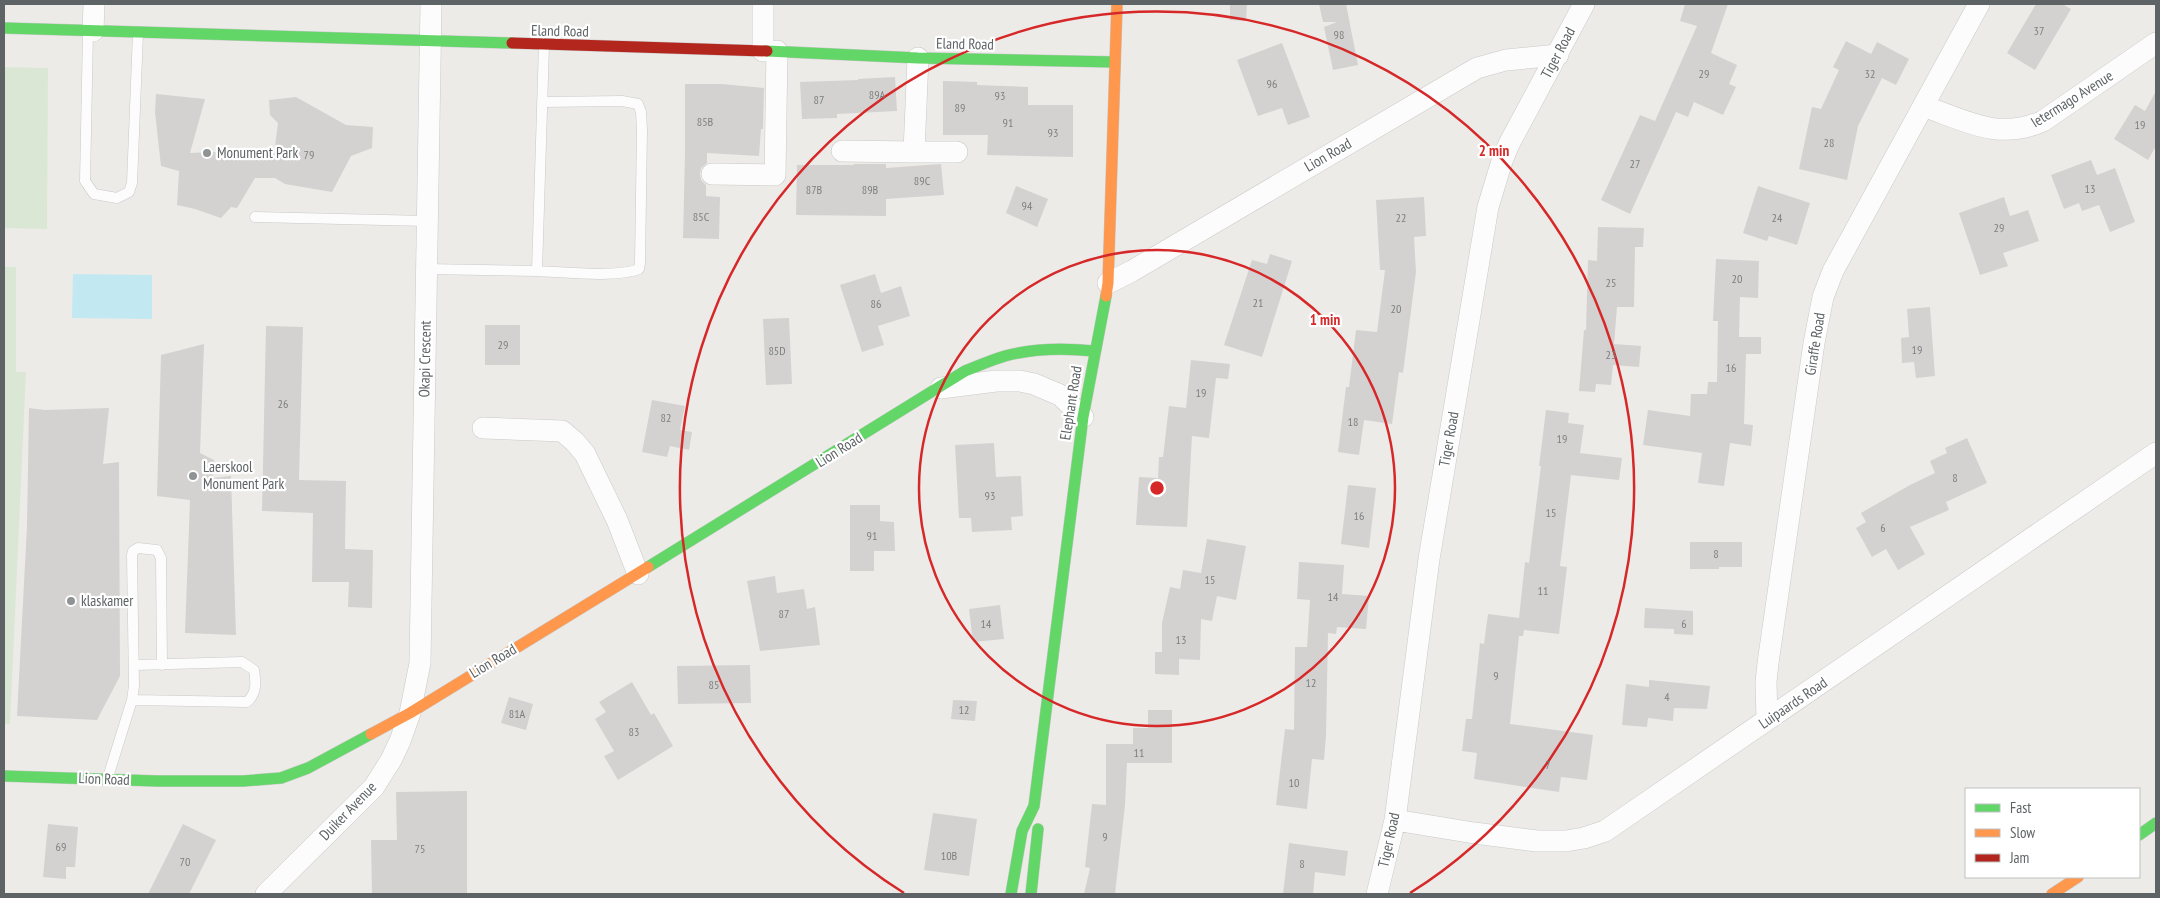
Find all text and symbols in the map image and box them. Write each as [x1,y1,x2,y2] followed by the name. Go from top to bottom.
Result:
[531,20,589,41] street label: Eland Road
[2034,23,2044,38] house number: 37
[1536,24,1579,82] street label: Tiger Road
[1334,27,1344,42] house number: 98
[936,33,994,54] street label: Eland Road
[1699,66,1709,81] house number: 29
[1865,66,1875,81] house number: 32
[2027,66,2116,131] street label: Ietermago Avenue
[1267,76,1277,91] house number: 96
[869,87,886,102] house number: 89A
[995,88,1005,103] house number: 93
[814,92,824,107] house number: 87
[955,100,965,115] house number: 89
[697,114,714,129] house number: 85B
[1003,115,1013,130] house number: 91
[2135,117,2145,132] house number: 19
[1048,125,1058,140] house number: 93
[1301,134,1355,176] street label: Lion Road
[1824,135,1834,150] house number: 28
[1479,141,1509,160] text: 2 min
[217,143,298,162] place label: Monument Park
[201,147,213,159] marker: Monument Park
[304,147,314,162] house number: 79
[1630,156,1640,171] house number: 27
[914,173,931,188] house number: 89C
[2085,181,2095,196] house number: 13
[806,182,823,197] house number: 87B
[862,182,879,197] house number: 89B
[1022,198,1033,213] house number: 94
[693,209,710,224] house number: 85C
[1396,210,1406,225] house number: 22
[1772,210,1783,225] house number: 24
[1994,220,2004,235] house number: 29
[1732,271,1742,286] house number: 20
[1606,275,1616,290] house number: 25
[1253,295,1263,310] house number: 21
[871,296,881,311] house number: 86
[1391,301,1401,316] house number: 20
[1310,310,1340,329] text: 1 min
[1800,311,1829,377] street label: Giraffe Road
[414,320,435,398] street label: Okapi Crescent
[498,337,508,352] house number: 29
[1912,342,1922,357] house number: 19
[768,343,786,358] house number: 85D
[1606,347,1616,362] house number: 23
[1726,360,1736,375] house number: 16
[1055,365,1086,441] street label: Elephant Road
[1196,385,1206,400] house number: 19
[278,396,288,411] house number: 26
[661,410,671,425] house number: 82
[1434,410,1463,468] street label: Tiger Road
[1348,414,1358,429] house number: 18
[812,428,866,471] street label: Lion Road
[1557,431,1567,446] house number: 19
[203,457,284,493] place label: Laerskool Monument Park
[187,470,199,482] marker: Laerskool Monument Park
[1952,470,1958,485] house number: 8
[1148,479,1166,497] centre of rings
[985,488,995,503] house number: 93
[1546,505,1556,520] house number: 15
[1354,508,1364,523] house number: 16
[1880,520,1886,535] house number: 6
[867,528,877,543] house number: 91
[1713,546,1719,561] house number: 8
[1205,572,1215,587] house number: 15
[1538,583,1548,598] house number: 11
[1328,589,1339,604] house number: 14
[81,591,134,610] place label: klaskamer
[65,595,77,607] marker: klaskamer
[779,606,789,621] house number: 87
[981,616,992,631] house number: 14
[1681,616,1687,631] house number: 6
[1176,632,1186,647] house number: 13
[466,639,520,682] street label: Lion Road
[1493,668,1499,683] house number: 9
[1755,673,1831,732] street label: Luipaards Road
[1306,675,1316,690] house number: 12
[709,677,719,692] house number: 85
[1664,689,1670,704] house number: 4
[959,702,969,717] house number: 12
[509,706,526,721] house number: 81A
[629,724,639,739] house number: 83
[1134,745,1144,760] house number: 11
[1545,757,1551,772] house number: 7
[78,768,130,789] street label: Lion Road
[1289,775,1299,790] house number: 10
[315,777,380,844] street label: Duiker Avenue
[1965,788,2140,878] legend
[2010,798,2031,817] text: Fast
[1373,811,1404,869] street label: Tiger Road
[2010,823,2035,842] text: Slow
[1102,829,1108,844] house number: 9
[56,839,66,854] house number: 69
[415,841,425,856] house number: 75
[941,848,958,863] house number: 10B
[2009,848,2029,867] text: Jam
[180,854,190,869] house number: 70
[1299,856,1305,871] house number: 8

